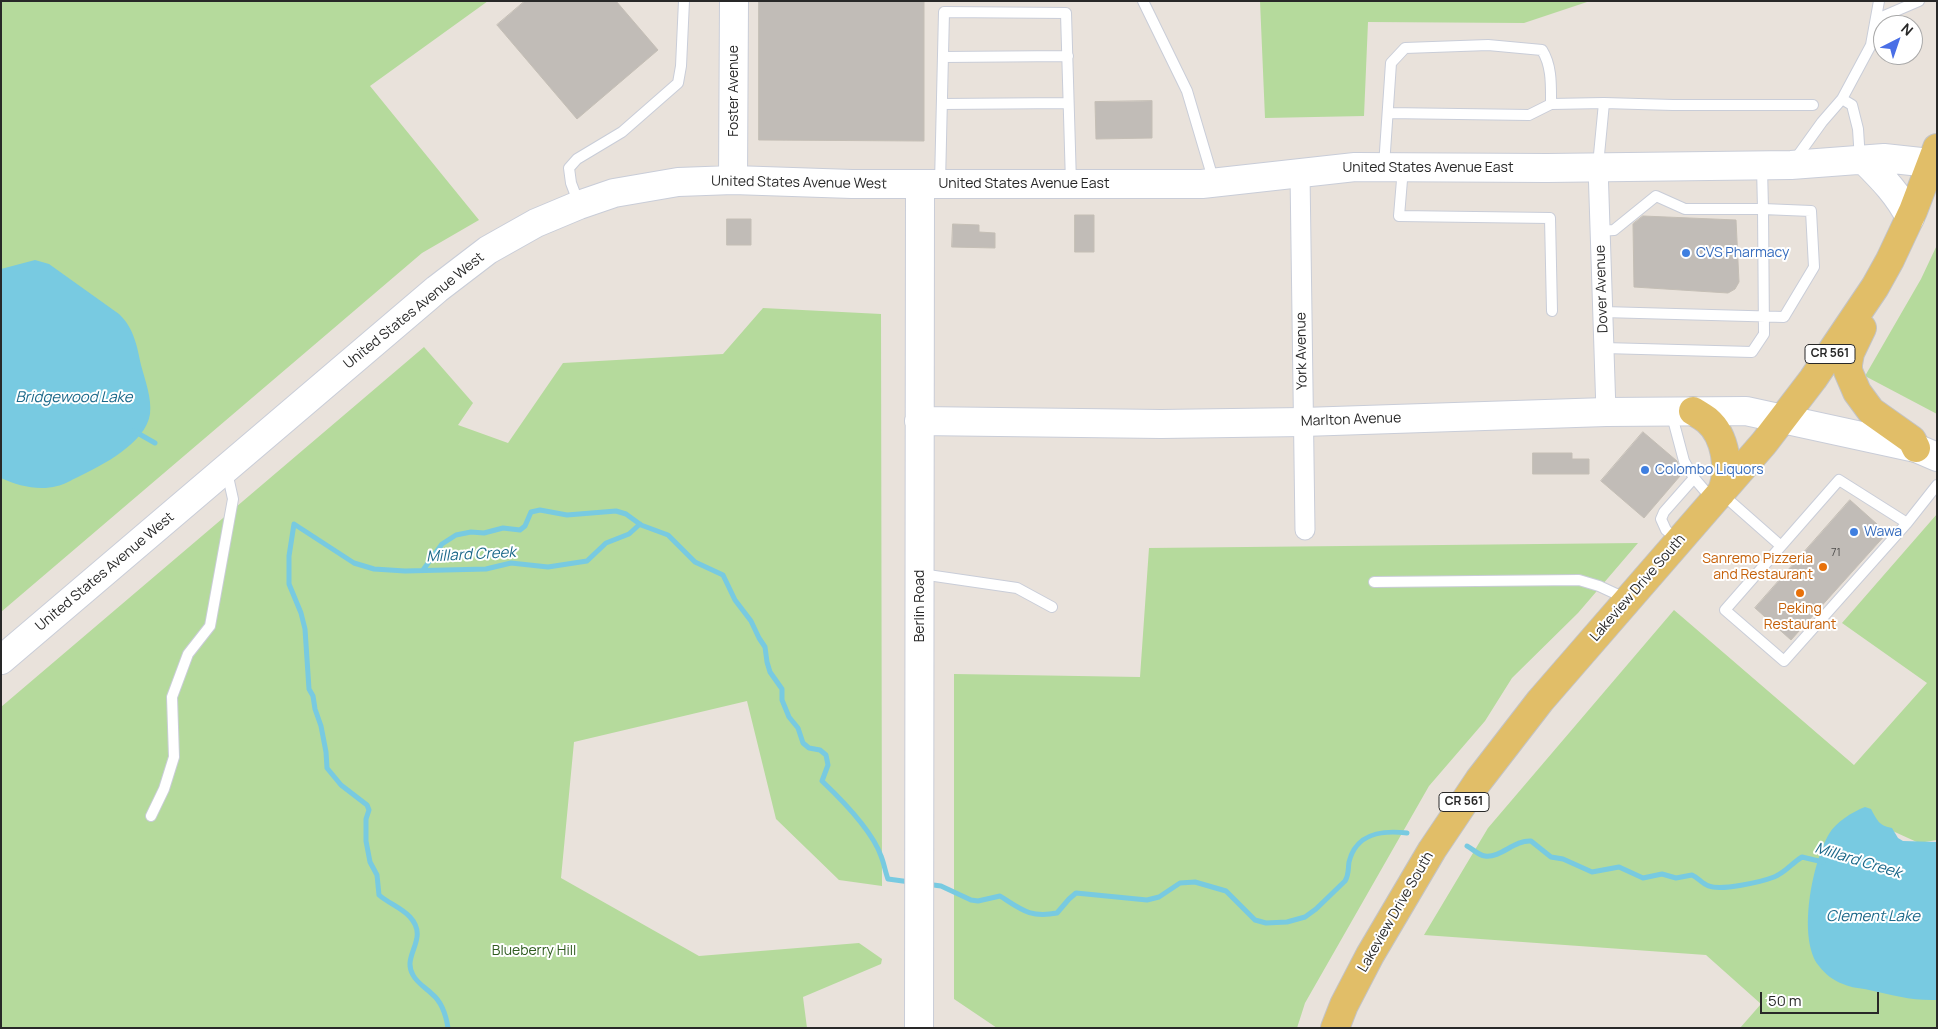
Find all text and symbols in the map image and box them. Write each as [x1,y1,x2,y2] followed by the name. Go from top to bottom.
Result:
[1873,15,1923,65] north arrow
[1897,19,1918,40] text: N
[726,45,742,137] street label: Foster Avenue
[1342,160,1514,176] street label: United States Avenue East
[711,173,887,193] street label: United States Avenue West
[938,176,1110,192] street label: United States Avenue East
[1592,245,1612,333] street label: Dover Avenue
[1696,245,1789,261] place label: CVS Pharmacy
[1680,247,1692,259] marker: CVS Pharmacy
[340,249,488,373] street label: United States Avenue West
[1293,312,1311,390] street label: York Avenue
[1805,344,1855,364] road number: CR 561
[15,389,133,407] water label: Bridgewood Lake
[1300,410,1402,430] street label: Marlton Avenue
[1655,462,1764,478] place label: Colombo Liquors
[1639,464,1651,476] marker: Colombo Liquors
[32,509,178,635] street label: United States Avenue West
[1864,524,1902,540] place label: Wawa
[1848,526,1860,538] marker: Wawa
[1587,531,1689,645] street label: Lakeview Drive South
[426,544,516,566] water label: Millard Creek
[1831,546,1841,560] house number: 71
[1702,551,1813,584] place label: Sanremo Pizzeria and Restaurant
[1817,561,1829,573] marker: Sanremo Pizzeria and Restaurant
[912,570,928,642] street label: Berlin Road
[1794,587,1806,599] marker: Peking Restaurant
[1764,601,1836,634] place label: Peking Restaurant
[1439,792,1489,812] road number: CR 561
[1813,839,1903,883] water label: Millard Creek
[1355,849,1437,975] street label: Lakeview Drive South
[1826,908,1920,926] water label: Clement Lake
[492,943,576,959] park label: Blueberry Hill
[1763,982,1882,1014] scale bar
[1768,990,1802,1011] text: 50 m

